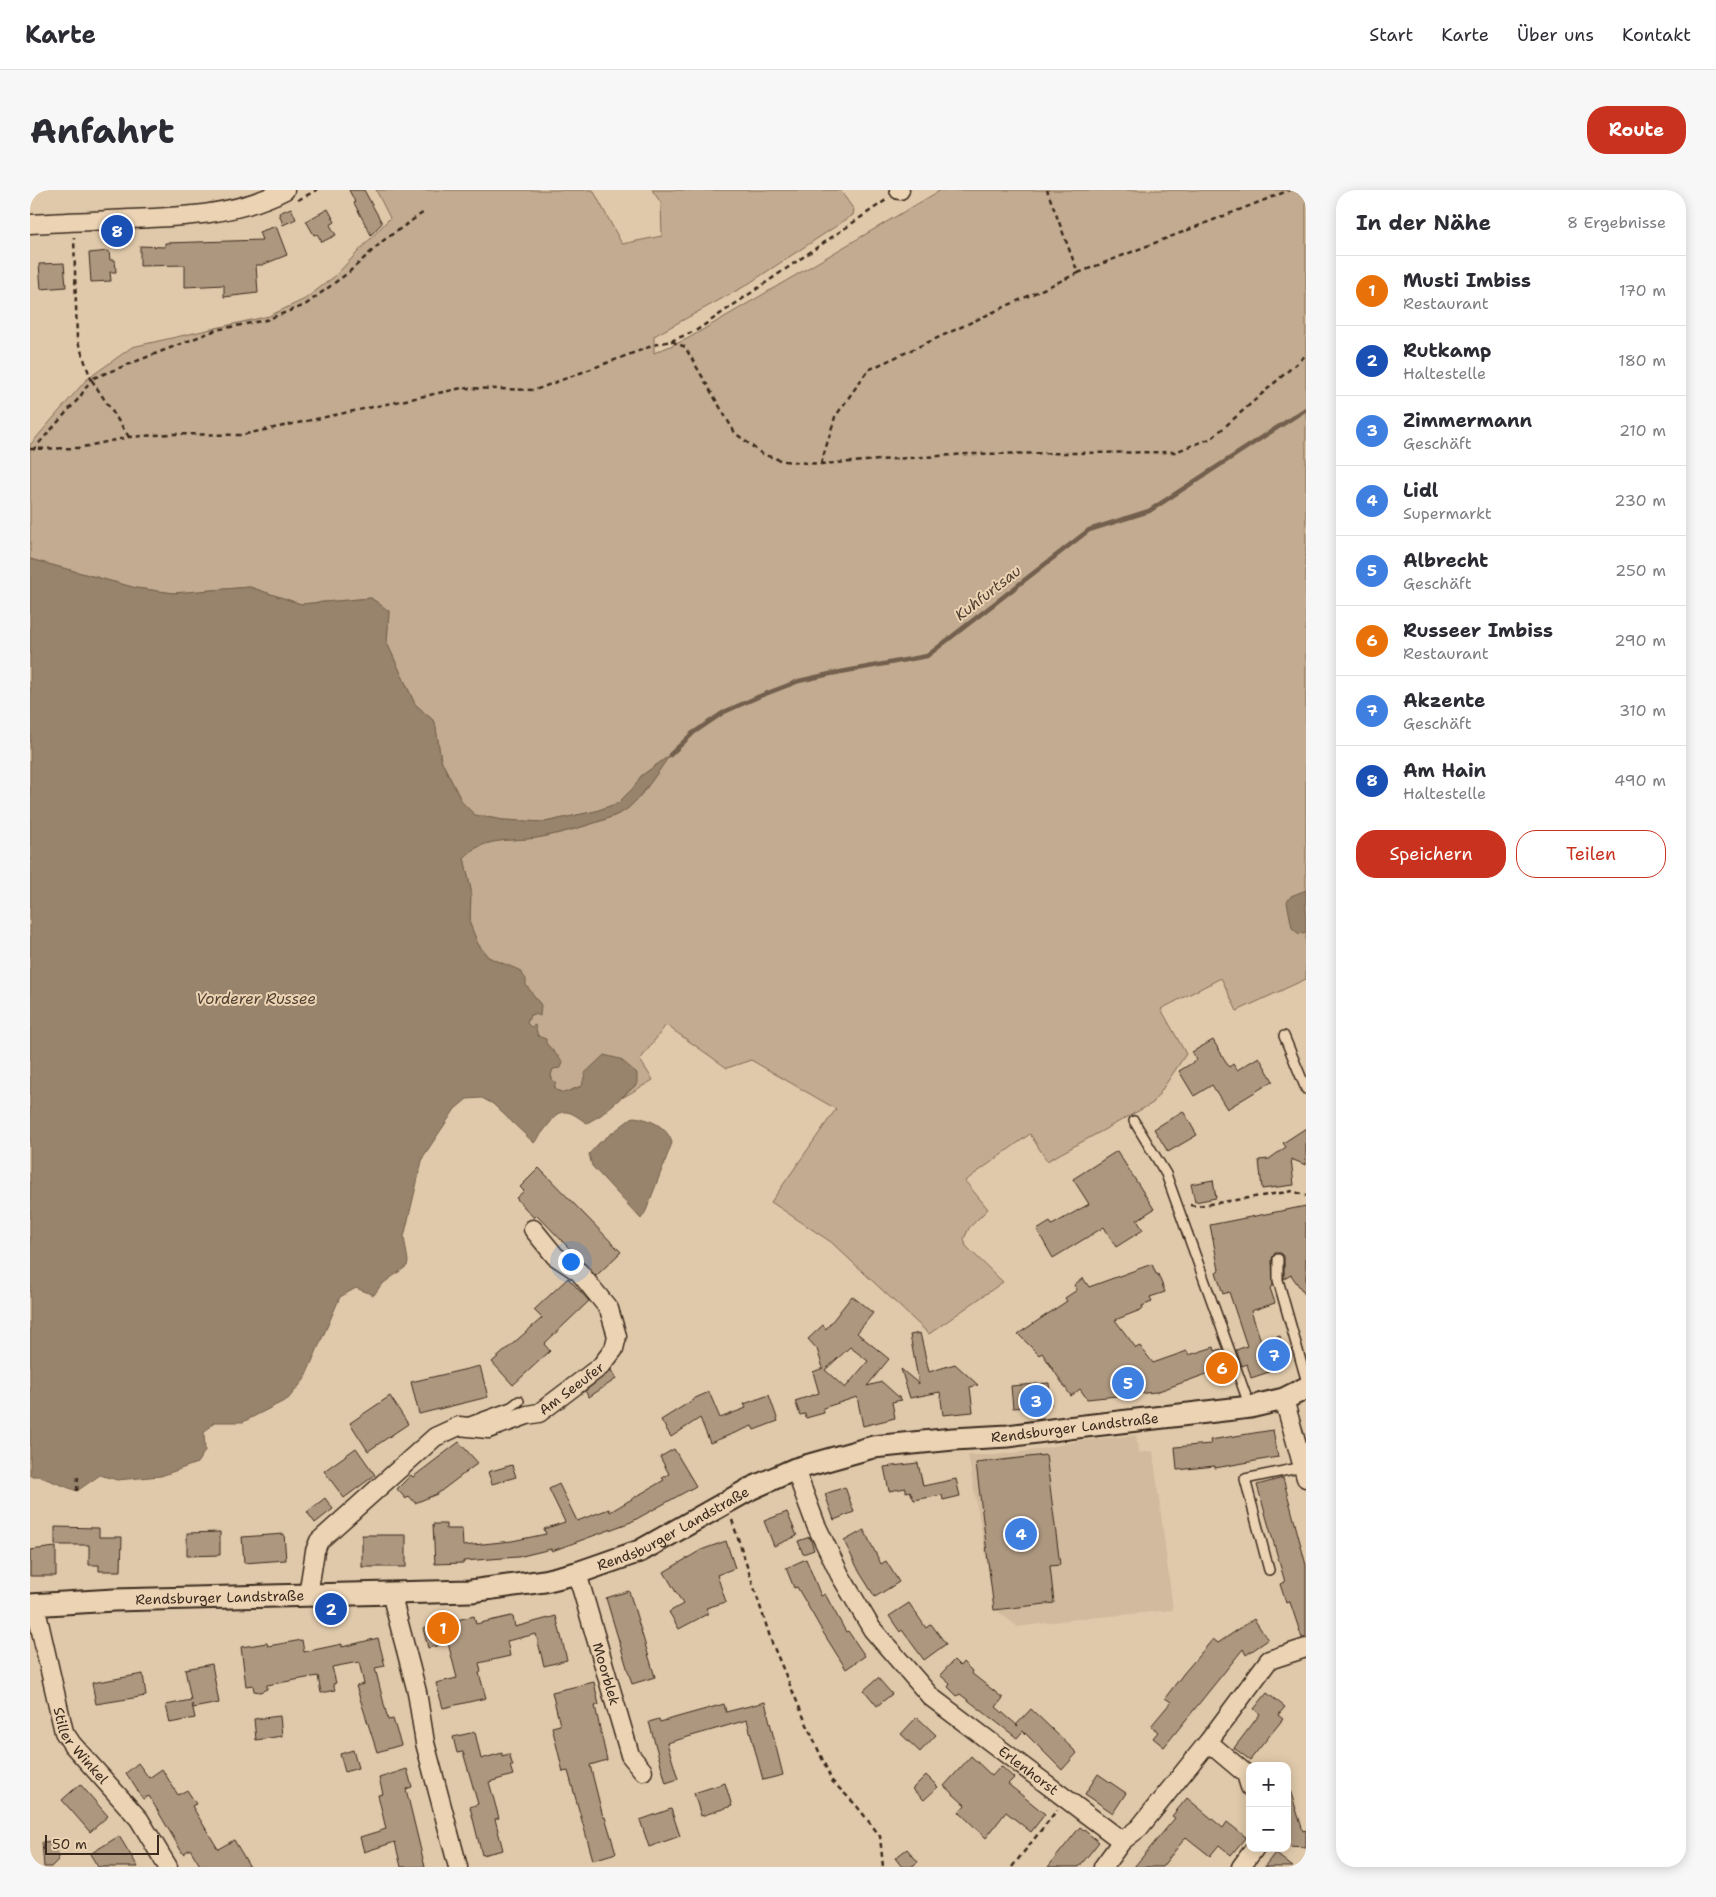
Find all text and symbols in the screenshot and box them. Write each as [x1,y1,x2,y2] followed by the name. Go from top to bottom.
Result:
[25,19,96,51] text: Karte
[1369,23,1413,47] text: Start
[1441,23,1489,47] text: Karte
[1517,23,1594,47] text: Über uns
[1622,23,1691,47] text: Kontakt
[1587,106,1686,154] button: Route
[30,107,174,154] text: Anfahrt
[1356,209,1491,237] text: In der Nähe
[101,212,133,250] pin: 8
[1567,212,1666,233] text: 8 Ergebnisse
[1403,268,1531,293] text: Musti Imbiss
[1368,280,1376,301] text: 1
[1619,280,1666,301] text: 170 m
[1403,293,1489,314] text: Restaurant
[1403,338,1491,363] text: Rutkamp
[1366,350,1378,371] text: 2
[1618,350,1666,371] text: 180 m
[1403,363,1486,384] text: Haltestelle
[1403,408,1532,433] text: Zimmermann
[1366,420,1378,441] text: 3
[1619,420,1666,441] text: 210 m
[1403,433,1472,454] text: Geschäft
[1403,478,1438,503] text: Lidl
[1366,490,1378,511] text: 4
[1614,490,1666,511] text: 230 m
[1403,503,1492,524] text: Supermarkt
[1403,548,1488,573] text: Albrecht
[1367,560,1377,581] text: 5
[1615,560,1666,581] text: 250 m
[951,561,1026,625] water label: Kuhfurtsau
[1403,573,1472,594] text: Geschäft
[1403,618,1553,643] text: Russeer Imbiss
[1366,630,1378,651] text: 6
[1614,630,1666,651] text: 290 m
[1403,643,1489,664] text: Restaurant
[1403,688,1485,713] text: Akzente
[1366,700,1378,721] text: 7
[1619,700,1666,721] text: 310 m
[1403,713,1472,734] text: Geschäft
[1403,758,1486,783] text: Am Hain
[1366,770,1378,791] text: 8
[1614,770,1666,791] text: 490 m
[1403,783,1486,804] text: Haltestelle
[1356,830,1506,878] button: Speichern
[1516,830,1666,878] button: Teilen
[196,989,316,1009] water label: Vorderer Russee
[558,1249,584,1275] your location
[1258,1336,1290,1374] pin: 7
[1206,1349,1238,1387] pin: 6
[535,1358,608,1419] street label: Am Seeufer
[1112,1364,1144,1402] pin: 5
[1020,1382,1052,1420] pin: 3
[990,1409,1160,1446] street label: Rendsburger Landstraße
[595,1482,752,1574] street label: Rendsburger Landstraße
[1005,1515,1037,1553] pin: 4
[135,1586,304,1608] street label: Rendsburger Landstraße
[315,1590,347,1628] pin: 2
[427,1609,459,1647] pin: 1
[589,1640,624,1707] street label: Moorblek
[50,1705,113,1788] street label: Stiller Winkel
[995,1742,1062,1799] street label: Erlenhorst
[1246,1762,1291,1852] map controls
[1246,1762,1291,1807] button: +
[1246,1807,1291,1852] button: −
[45,1832,159,1855] scale bar
[52,1835,87,1853] text: 50 m

